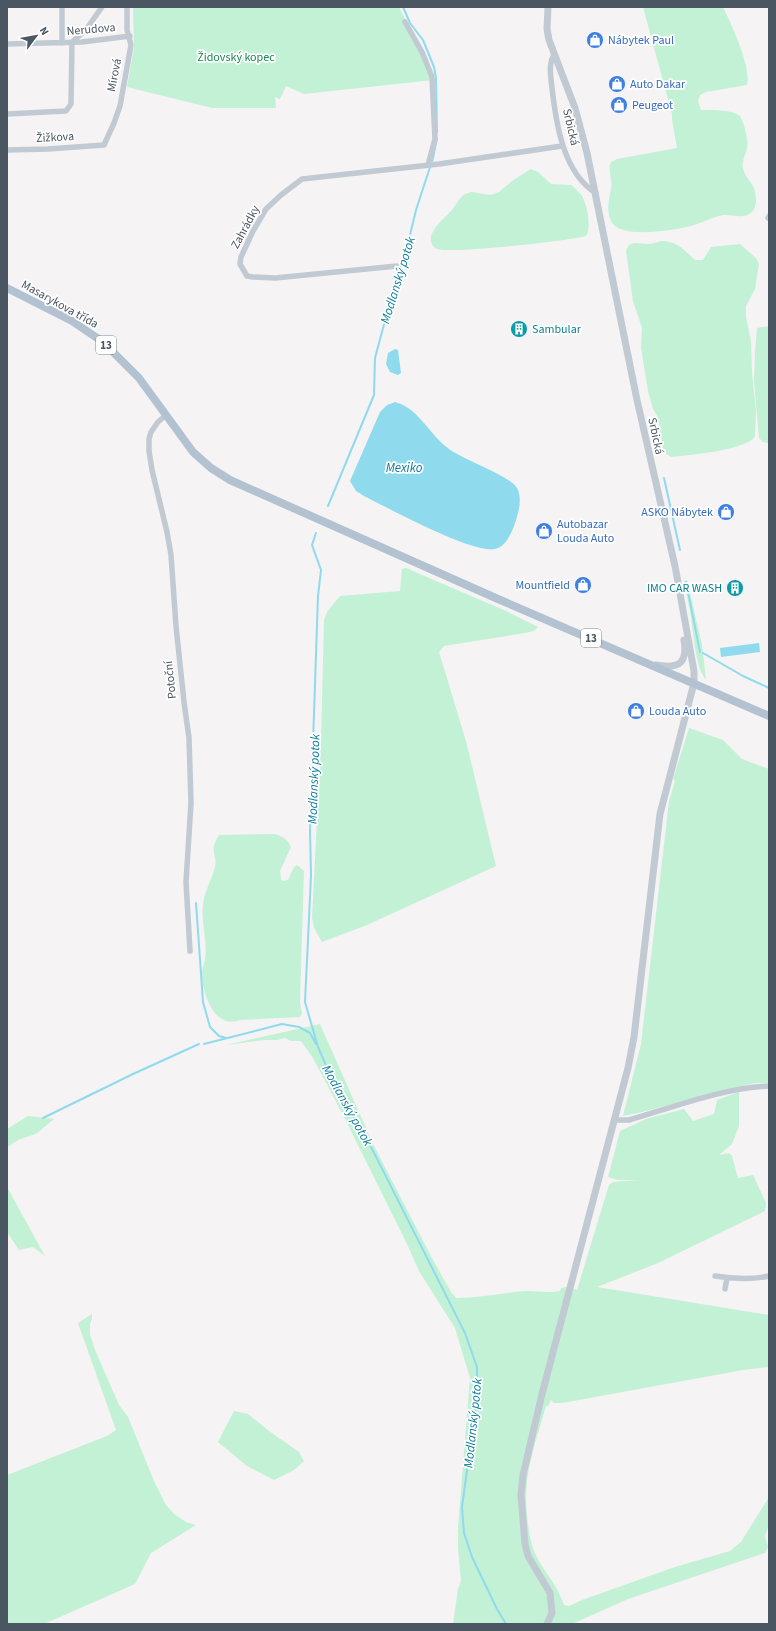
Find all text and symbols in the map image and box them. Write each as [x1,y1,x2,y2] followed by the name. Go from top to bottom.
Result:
[16,16,56,56] north arrow
[66,19,116,40] street label: Nerudova
[36,24,52,38] text: N
[585,30,605,50] shop icon: Nábytek Paul
[608,32,674,49] place label: Nábytek Paul
[197,49,275,66] park label: Židovský kopec
[103,57,126,93] street label: Mírová
[607,74,627,94] shop icon: Auto Dakar
[630,76,686,93] place label: Auto Dakar
[609,95,629,115] shop icon: Peugeot
[632,97,673,114] place label: Peugeot
[558,107,583,147] street label: Srbická
[36,128,75,147] street label: Žižkova
[227,202,264,252] street label: Zahrádky
[376,234,420,326] water label: Modlanský potok
[18,276,101,333] street label: Masarykova třída
[509,319,529,339] building icon: Sambular
[532,321,582,338] place label: Sambular
[96,336,116,354] road number: 13
[643,416,668,456] street label: Srbická
[386,459,423,477] water label: Mexiko
[716,502,736,522] shop icon: ASKO Nábytek
[641,504,713,521] place label: ASKO Nábytek
[557,516,614,547] place label: Autobazar Louda Auto
[534,521,554,541] shop icon: Autobazar Louda Auto
[573,575,593,595] shop icon: Mountfield
[516,577,570,594] place label: Mountfield
[725,578,745,598] building icon: IMO CAR WASH
[647,580,722,597] place label: IMO CAR WASH
[581,629,601,647] road number: 13
[160,659,181,700] street label: Potoční
[626,701,646,721] shop icon: Louda Auto
[649,703,706,720] place label: Louda Auto
[303,733,325,824] water label: Modlanský potok
[317,1062,377,1150] water label: Modlanský potok
[459,1376,487,1469] water label: Modlanský potok

